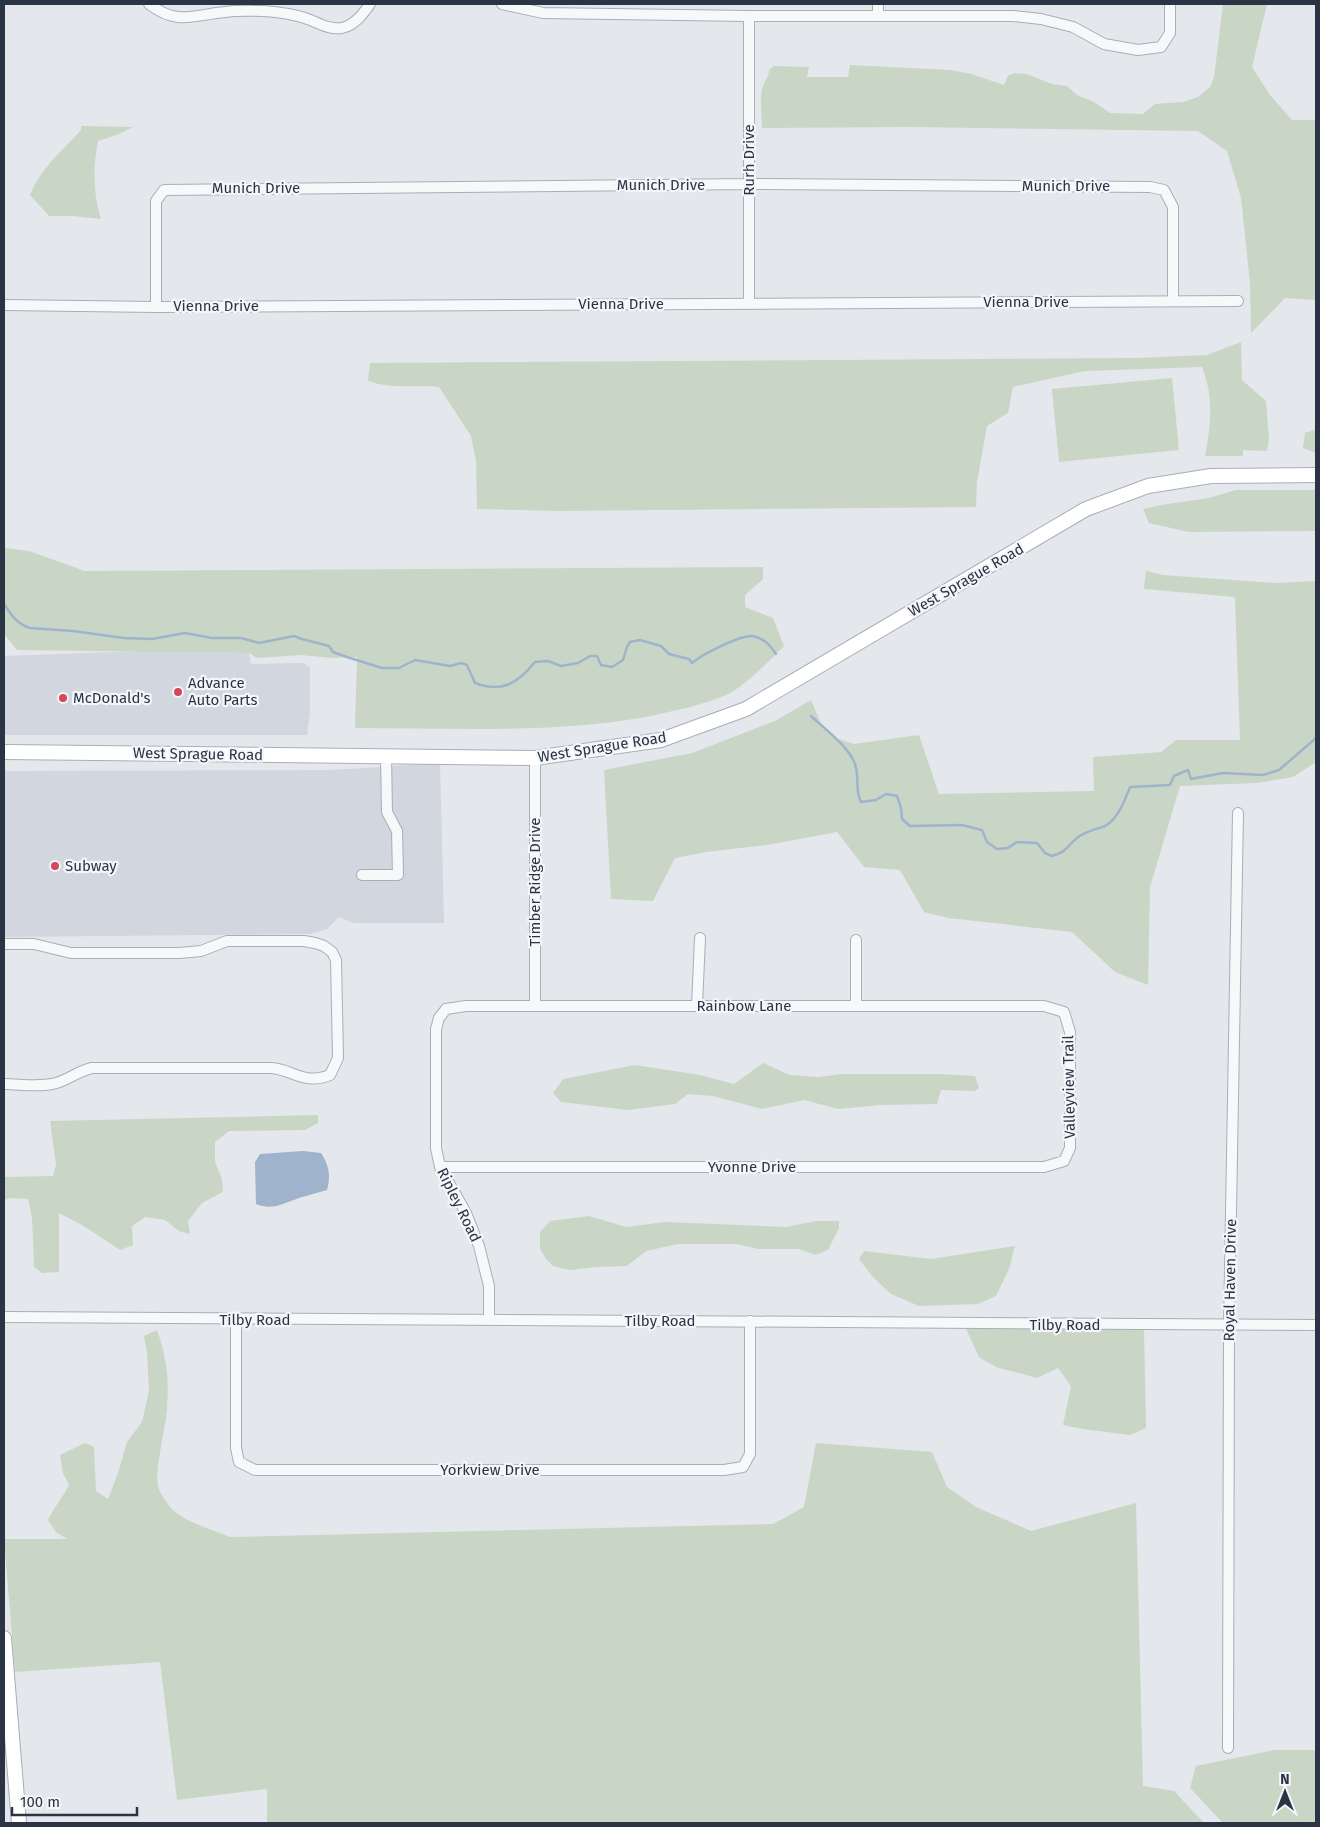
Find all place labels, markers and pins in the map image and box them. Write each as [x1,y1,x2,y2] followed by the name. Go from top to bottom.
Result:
[188,674,258,709] place label: Advance Auto Parts
[172,686,184,698] marker: Advance Auto Parts
[73,689,151,707] place label: McDonald's
[57,692,69,704] marker: McDonald's
[65,857,117,875] place label: Subway
[49,860,61,872] marker: Subway

